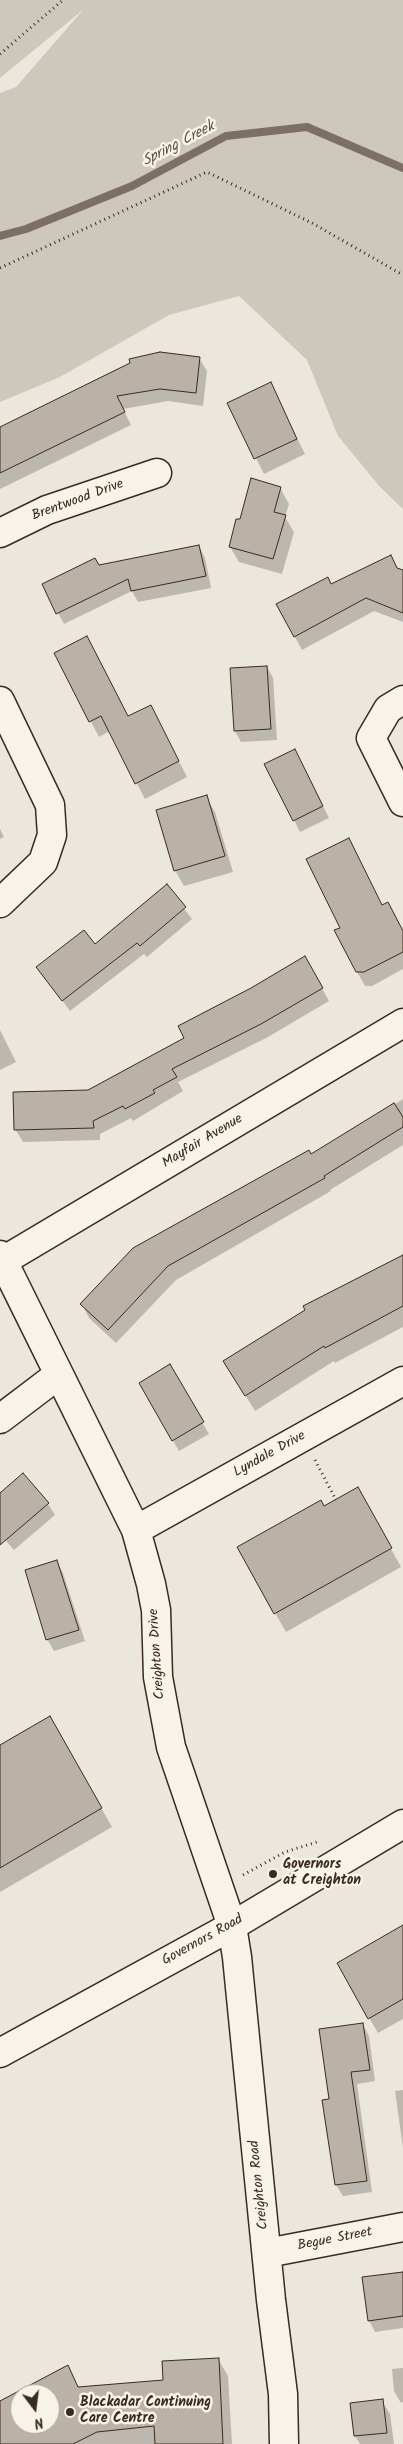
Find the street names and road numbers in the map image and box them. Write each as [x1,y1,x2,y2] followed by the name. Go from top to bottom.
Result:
[30,477,126,525] street label: Brentwood Drive
[160,1111,246,1173] street label: Mayfair Avenue
[231,1428,309,1482] street label: Lyndale Drive
[146,1608,170,1700] street label: Creighton Drive
[160,1912,246,1970] street label: Governors Road
[247,2140,273,2230] street label: Creighton Road
[296,2225,374,2255] street label: Begue Street

